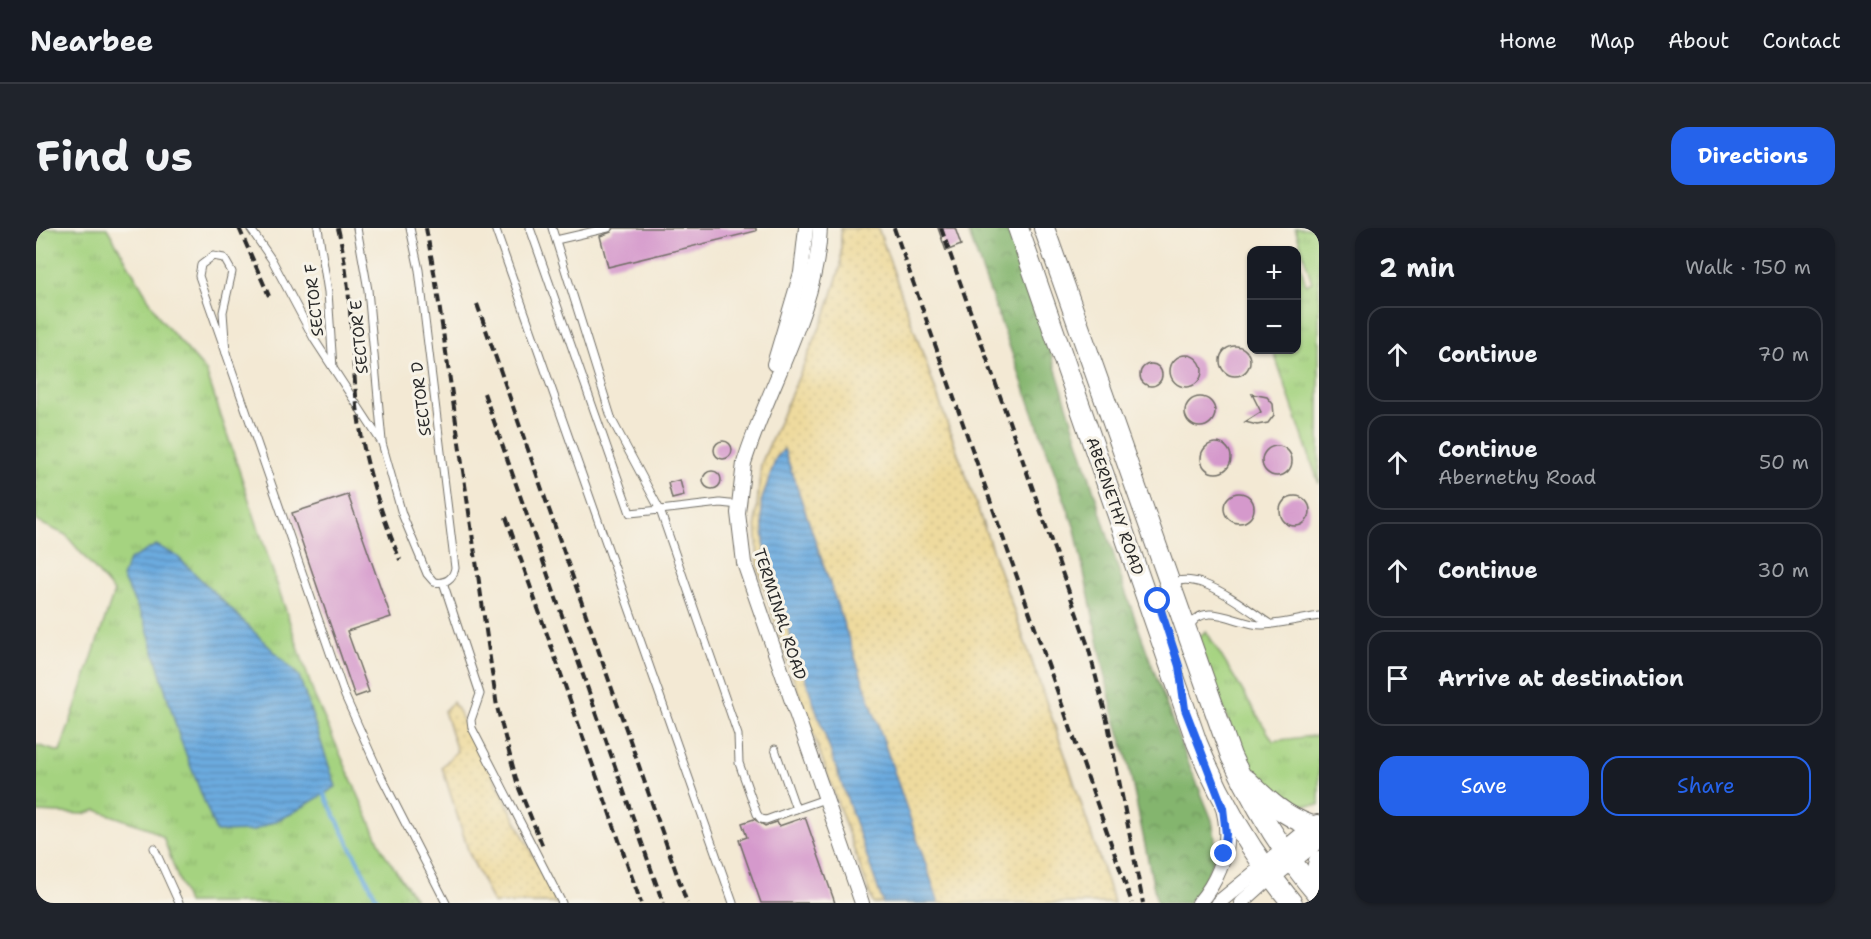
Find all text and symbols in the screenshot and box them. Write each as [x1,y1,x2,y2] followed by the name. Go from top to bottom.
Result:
[30,22,153,60] text: Nearbee
[1499,27,1557,55] text: Home
[1590,27,1635,55] text: Map
[1668,27,1729,55] text: About
[1762,27,1841,55] text: Contact
[1671,127,1835,185] button: Directions
[36,128,193,184] text: Find us
[1247,246,1301,354] map controls
[1247,246,1301,300] button: +
[1379,250,1455,285] text: 2 min
[1685,254,1811,280] text: Walk · 150 m
[300,262,328,338] street label: SECTOR F
[345,299,373,375] street label: SECTOR E
[1247,300,1301,354] button: −
[1381,338,1414,371] icon: ahead
[1438,340,1538,369] text: Continue
[1757,341,1809,367] text: 70 m
[406,360,436,438] street label: SECTOR D
[1082,434,1148,578] street label: ABERNETHY ROAD
[1438,435,1538,464] text: Continue
[1381,446,1414,479] icon: ahead
[1759,449,1809,475] text: 50 m
[1438,464,1596,490] text: Abernethy Road
[749,546,811,682] street label: TERMINAL ROAD
[1381,554,1414,587] icon: ahead
[1438,556,1538,585] text: Continue
[1757,557,1809,583] text: 30 m
[1144,587,1170,613] route start
[1381,662,1414,695] icon: arrive
[1438,664,1684,693] text: Arrive at destination
[1379,756,1589,816] button: Save
[1601,756,1811,816] button: Share
[1210,840,1236,866] route end

